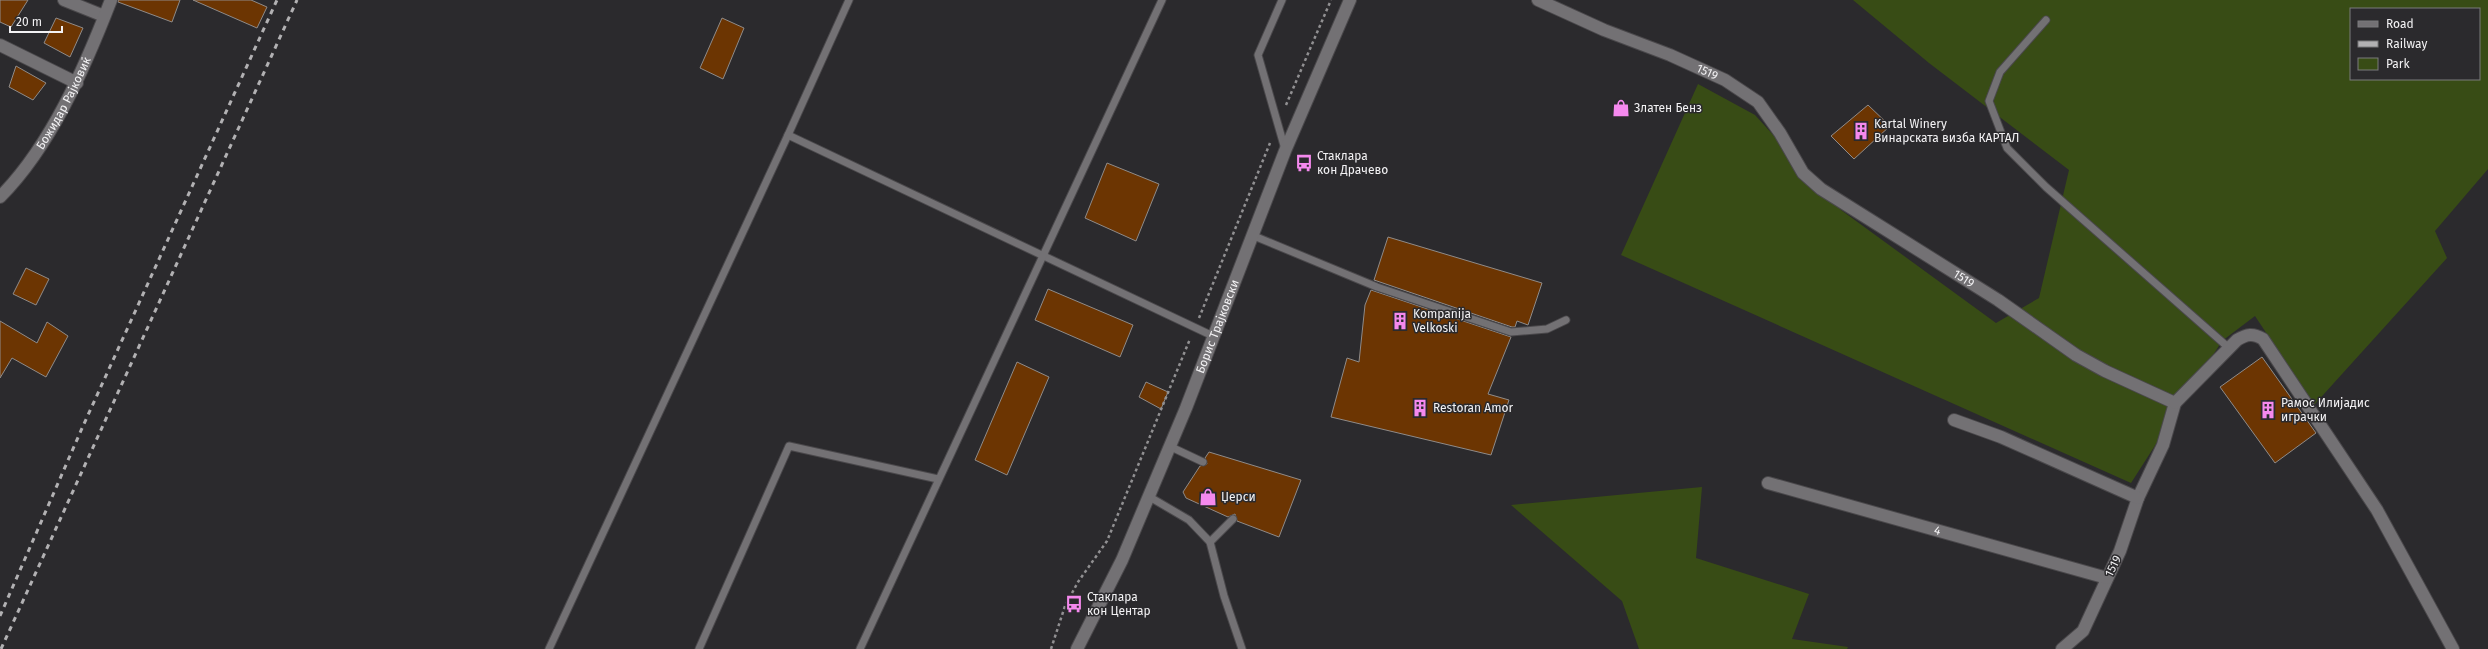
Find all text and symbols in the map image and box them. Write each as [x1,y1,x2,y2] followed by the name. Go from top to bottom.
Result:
[10,8,62,34] scale bar
[2350,8,2480,80] legend
[16,15,42,29] text: 20 m
[2386,17,2414,31] text: Road
[2386,37,2427,51] text: Railway
[33,54,94,152] street label: Божидар Рајковиќ
[2386,57,2410,71] text: Park
[1694,61,1720,83] street label: 1519
[1611,98,1631,118] shop icon: Златен Бенз
[1634,101,1702,115] place label: Златен Бенз
[1874,117,2020,145] place label: Kartal Winery Винарската визба КАРТАЛ
[1851,121,1871,141] building icon: Kartal Winery Винарската визба КАРТАЛ
[1317,149,1388,177] place label: Стаклара кон Драчево
[1294,153,1314,173] bus stop icon: Стаклара кон Драчево
[1951,267,1977,290] street label: 1519
[1193,278,1242,375] street label: Борис Трајковски
[1413,307,1471,335] place label: Kompanija Velkoski
[1390,311,1410,331] building icon: Kompanija Velkoski
[2281,396,2370,424] place label: Рамос Илијадис играчки
[1410,398,1430,418] building icon: Restoran Amor
[2258,400,2278,420] building icon: Рамос Илијадис играчки
[1433,401,1514,415] place label: Restoran Amor
[1198,487,1218,507] shop icon: Џерси
[1221,490,1256,504] place label: Џерси
[1933,523,1943,538] street label: 4
[2102,553,2124,579] street label: 1519
[1087,590,1151,618] place label: Стаклара кон Центар
[1064,594,1084,614] bus stop icon: Стаклара кон Центар

